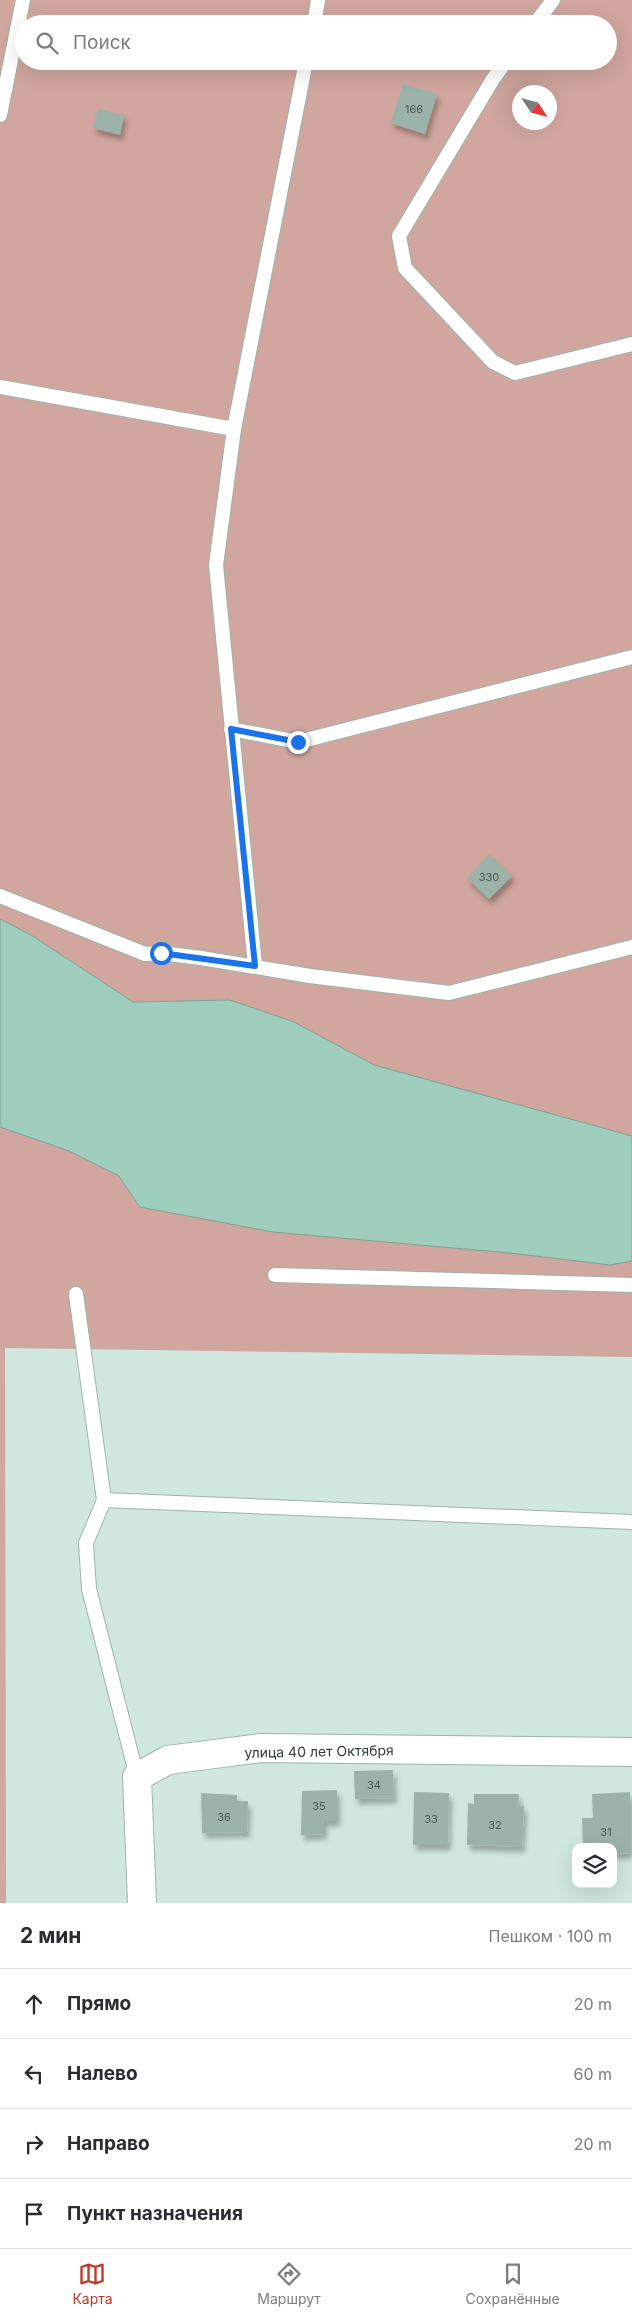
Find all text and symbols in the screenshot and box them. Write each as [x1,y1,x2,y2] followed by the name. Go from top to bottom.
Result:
[15,15,617,70] search box
[33,29,61,57] icon: search
[73,31,131,54] text: Поиск
[512,85,557,130] north arrow
[405,102,423,116] house number: 166
[287,731,310,754] route end
[479,870,499,884] house number: 330
[150,942,173,965] route start
[244,1741,394,1761] street label: улица 40 лет Октября
[367,1778,381,1792] house number: 34
[312,1799,326,1813] house number: 35
[217,1810,231,1824] house number: 36
[424,1812,438,1826] house number: 33
[488,1818,502,1832] house number: 32
[600,1825,612,1839] house number: 31
[572,1843,617,1888] map controls
[572,1843,617,1888] button: layers
[20,1923,81,1948] text: 2 мин
[489,1926,612,1946] text: Пешком · 100 m
[20,1990,48,2018] icon: ahead
[67,1992,131,2015] text: Прямо
[574,1994,612,2014] text: 20 m
[20,2060,48,2088] icon: left
[67,2062,138,2085] text: Налево
[573,2064,612,2084] text: 60 m
[20,2130,48,2158] icon: right
[67,2132,150,2155] text: Направо
[574,2134,612,2154] text: 20 m
[20,2200,48,2228] icon: arrive
[67,2202,243,2225] text: Пункт назначения
[72,2260,113,2307] tab: Карта
[257,2260,321,2307] tab: Маршрут
[466,2260,560,2307] tab: Сохранённые

